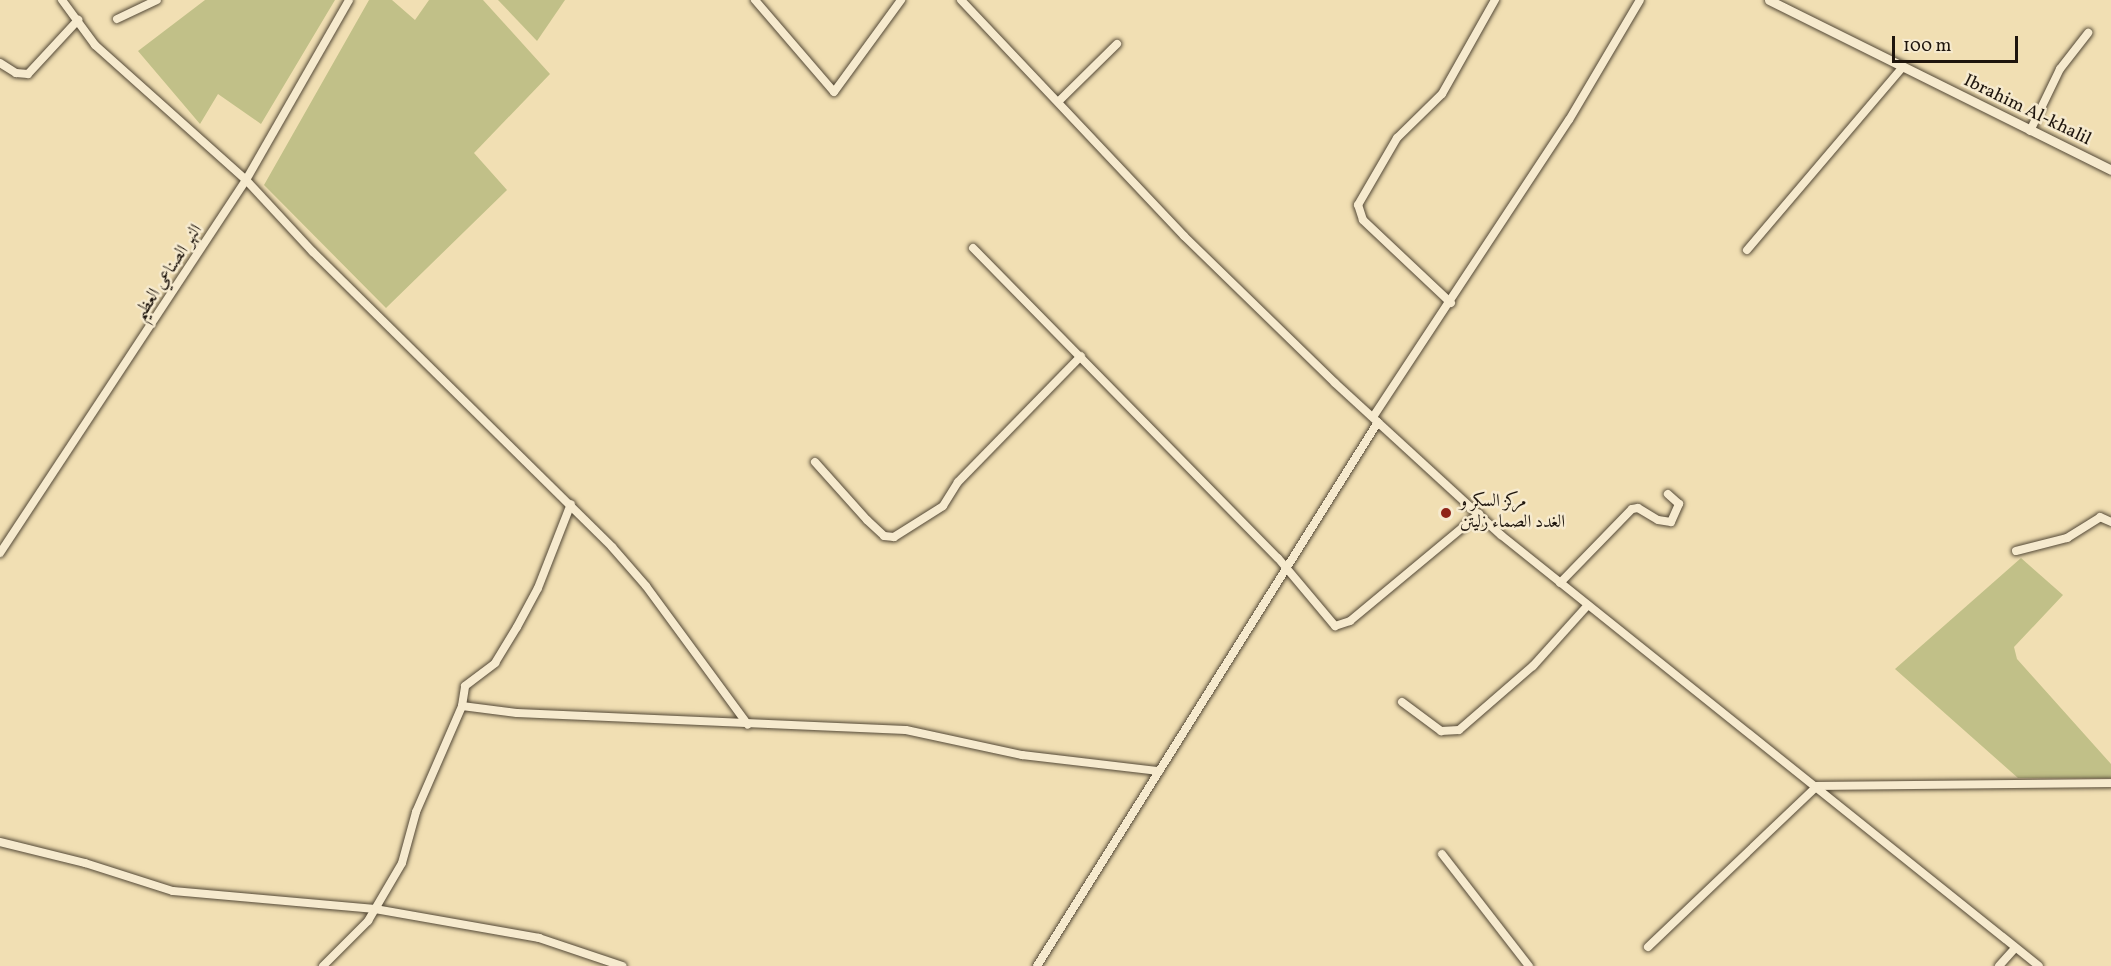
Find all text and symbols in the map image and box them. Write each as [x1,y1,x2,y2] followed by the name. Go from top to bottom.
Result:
[1895,24,2021,62] scale bar
[1903,34,1952,59] text: 100 m
[1960,71,2094,151] street label: Ibrahim Al-khalil
[130,221,208,325] street label: النهر الصناعي العظيم
[1460,492,1565,534] place label: مركز السكر و الغدد الصماء زليتن
[1437,504,1455,522] marker: مركز السكر و الغدد الصماء زليتن

